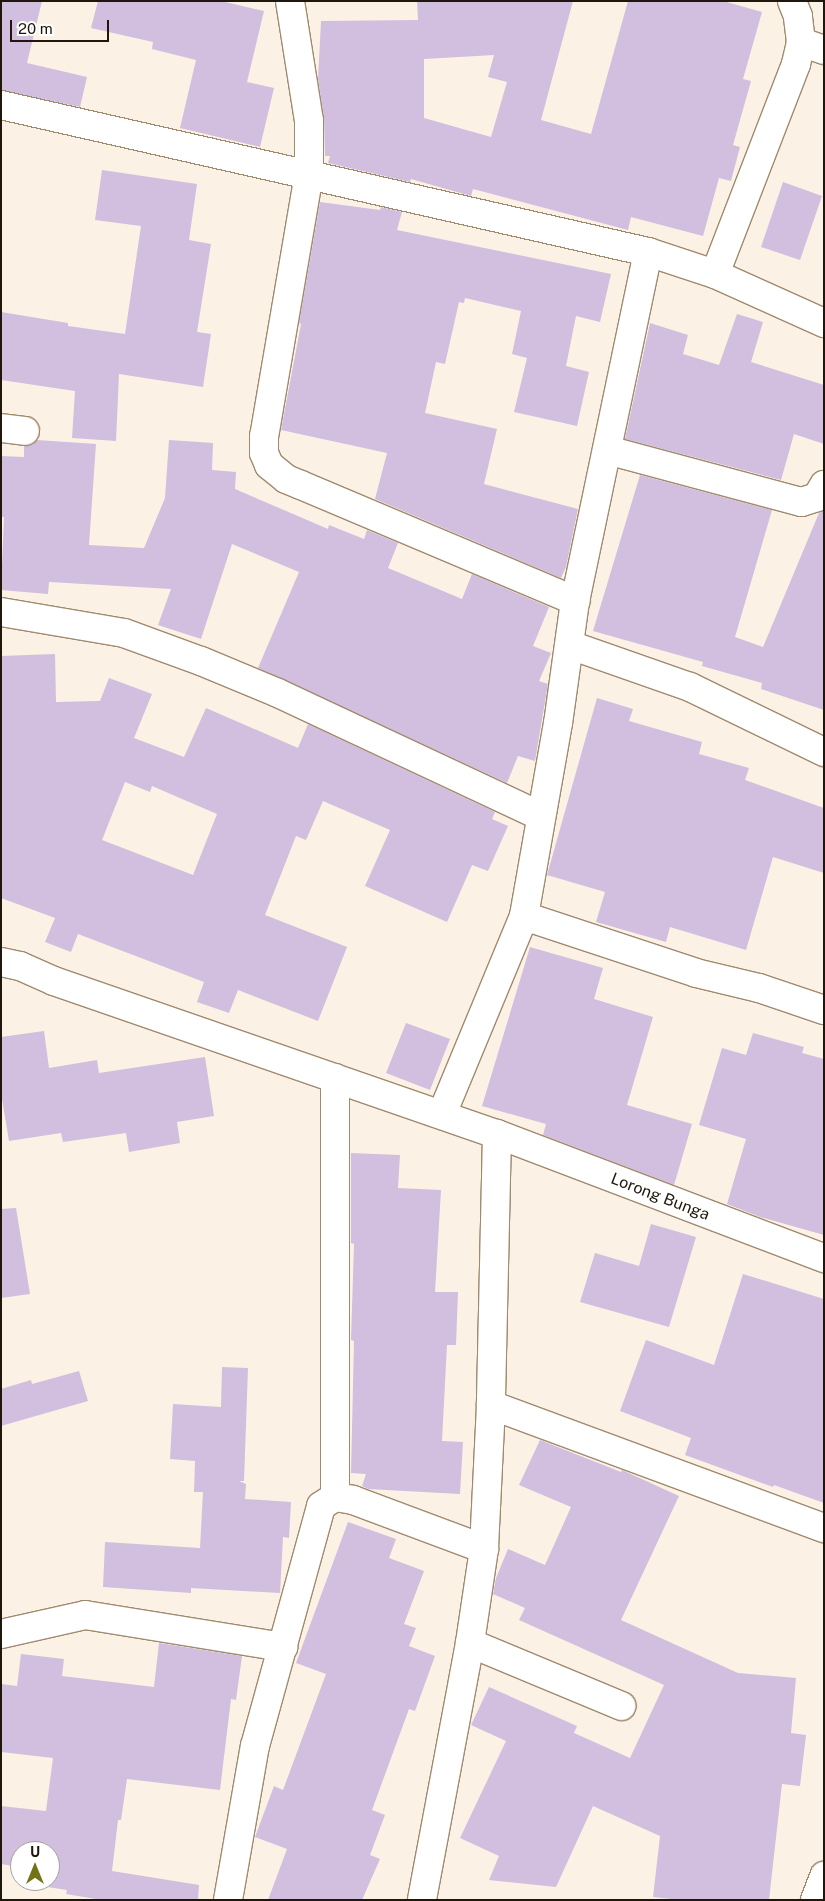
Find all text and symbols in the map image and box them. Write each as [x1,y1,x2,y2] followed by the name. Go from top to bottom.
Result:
[12,10,111,42] scale bar
[18,20,53,37] text: 20 m
[608,1169,712,1225] street label: Lorong Bunga
[10,1841,60,1891] north arrow
[30,1844,40,1860] text: U

